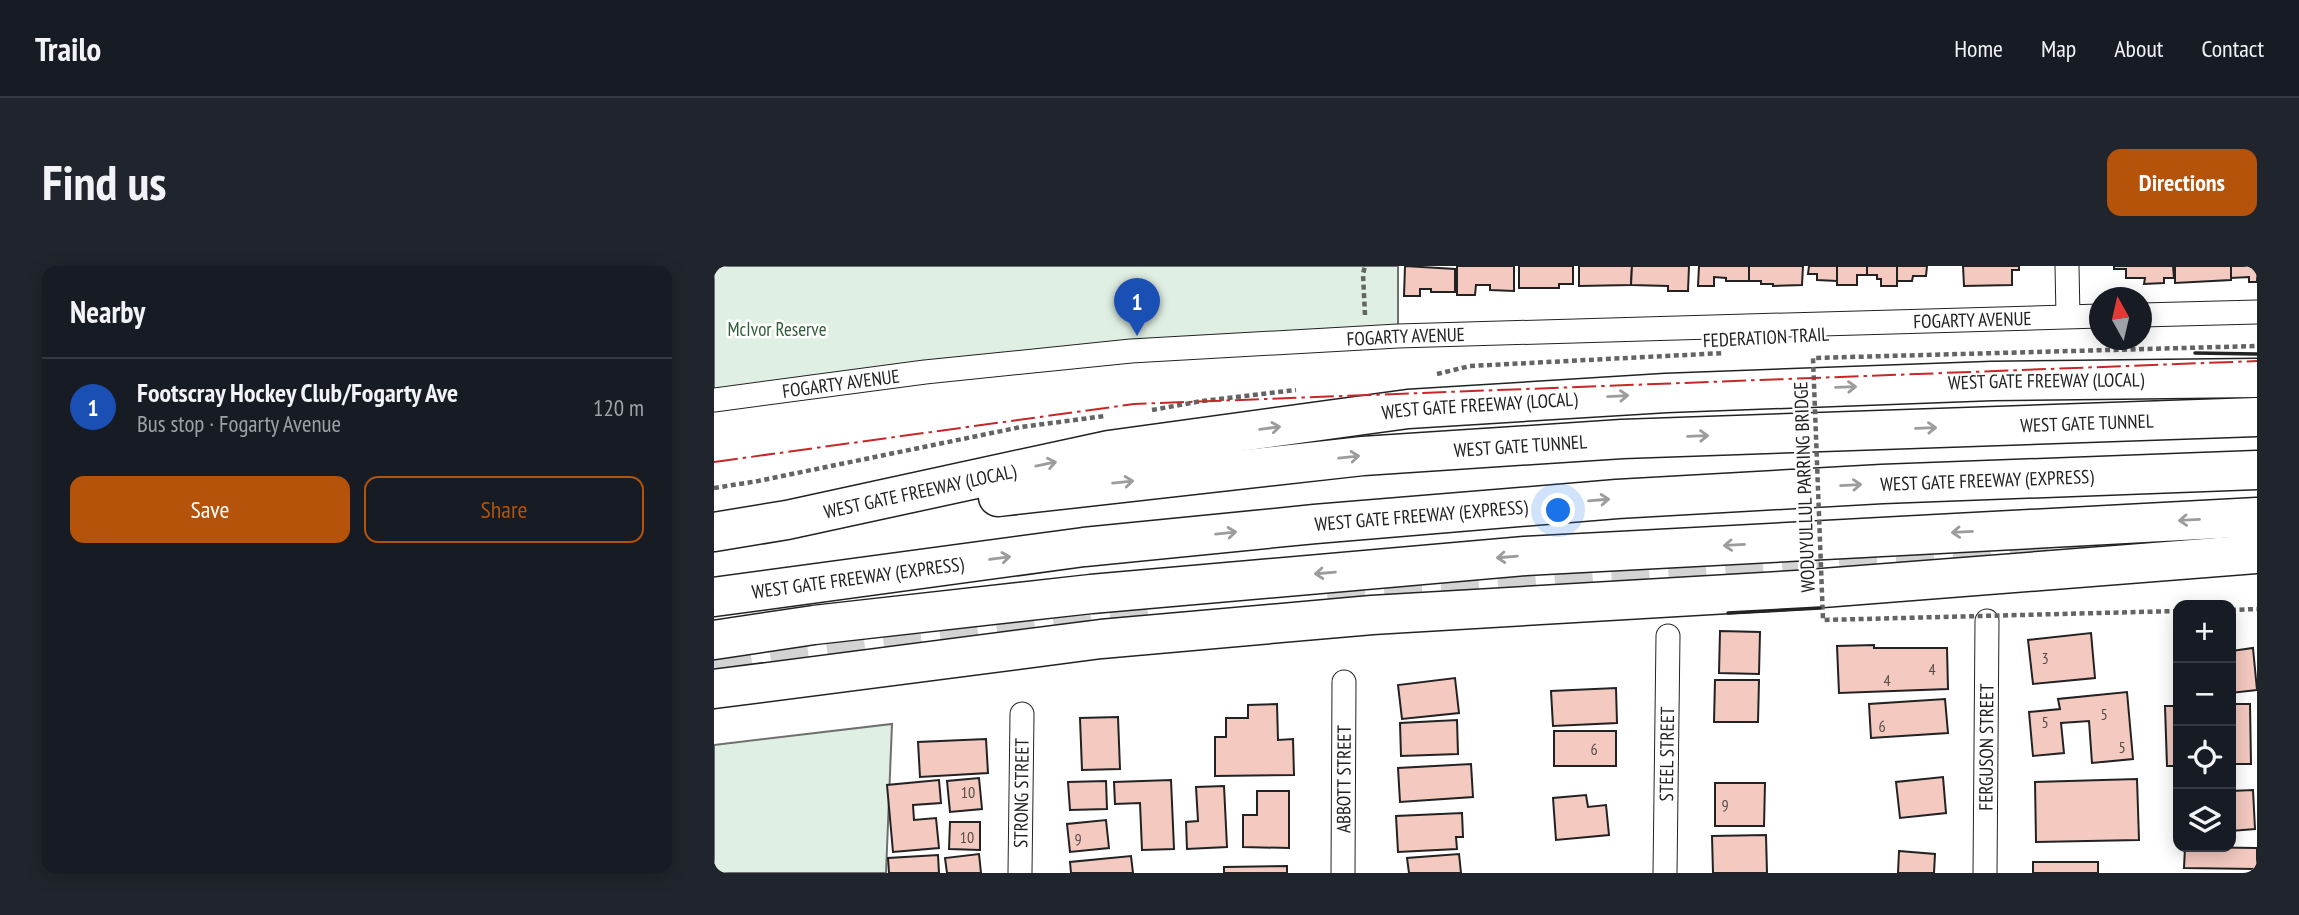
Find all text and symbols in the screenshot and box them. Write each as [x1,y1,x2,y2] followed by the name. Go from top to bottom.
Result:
[35,27,101,70] text: Trailo
[1954,33,2003,64] text: Home
[2041,33,2076,64] text: Map
[2114,33,2163,64] text: About
[2201,33,2264,64] text: Contact
[2107,149,2257,216] button: Directions
[42,150,166,214] text: Find us
[1114,278,1160,336] pin: 1
[2089,287,2152,350] north arrow
[70,292,145,331] text: Nearby
[1913,306,2032,333] street label: FOGARTY AVENUE
[727,317,827,341] park label: McIvor Reserve
[1346,322,1465,351] street label: FOGARTY AVENUE
[1702,322,1830,352] street label: FEDERATION TRAIL
[781,363,901,403] street label: FOGARTY AVENUE
[1948,367,2145,395] street label: WEST GATE FREEWAY (LOCAL)
[137,376,458,409] text: Footscray Hockey Club/Fogarty Ave
[1834,380,1857,393] one-way arrow
[1788,381,1820,593] street label: WODUYULLUL PARRING BRIDGE
[1380,386,1579,424] street label: WEST GATE FREEWAY (LOCAL)
[1607,390,1630,403] one-way arrow
[88,393,99,422] text: 1
[593,393,644,422] text: 120 m
[137,409,341,438] text: Bus stop · Fogarty Avenue
[2020,409,2154,437] street label: WEST GATE TUNNEL
[1258,421,1281,434] one-way arrow
[1914,422,1937,435] one-way arrow
[1453,429,1588,462] street label: WEST GATE TUNNEL
[1687,429,1710,443] one-way arrow
[1337,450,1360,463] one-way arrow
[1034,457,1057,470] one-way arrow
[822,458,1019,524] street label: WEST GATE FREEWAY (LOCAL)
[1880,464,2095,496] street label: WEST GATE FREEWAY (EXPRESS)
[70,476,350,543] button: Save
[364,476,644,543] button: Share
[1111,476,1134,489] one-way arrow
[1839,479,1862,492] one-way arrow
[1541,493,1575,527] your location
[1587,493,1610,506] one-way arrow
[1314,494,1529,536] street label: WEST GATE FREEWAY (EXPRESS)
[2178,514,2201,527] one-way arrow
[1214,526,1237,539] one-way arrow
[1950,526,1973,539] one-way arrow
[1723,538,1746,551] one-way arrow
[750,551,966,604] street label: WEST GATE FREEWAY (EXPRESS)
[988,551,1011,564] one-way arrow
[1497,551,1519,564] one-way arrow
[1314,567,1336,580] one-way arrow
[2173,600,2236,852] map controls
[2173,600,2236,663] button: +
[2041,648,2049,668] house number: 3
[1928,659,1936,679] house number: 4
[2173,663,2236,726] button: −
[1883,670,1891,690] house number: 4
[1973,683,1999,811] street label: FERGUSON STREET
[2100,704,2108,724] house number: 5
[1654,706,1679,802] street label: STEEL STREET
[2041,712,2049,732] house number: 5
[1878,716,1886,736] house number: 6
[1331,724,1356,833] street label: ABBOTT STREET
[2173,726,2236,789] button: locate
[1008,737,1034,848] street label: STRONG STREET
[2118,737,2126,757] house number: 5
[1590,739,1598,759] house number: 6
[961,782,975,802] house number: 10
[2173,789,2236,852] button: layers
[1721,795,1729,815] house number: 9
[960,827,974,847] house number: 10
[1074,829,1082,849] house number: 9

